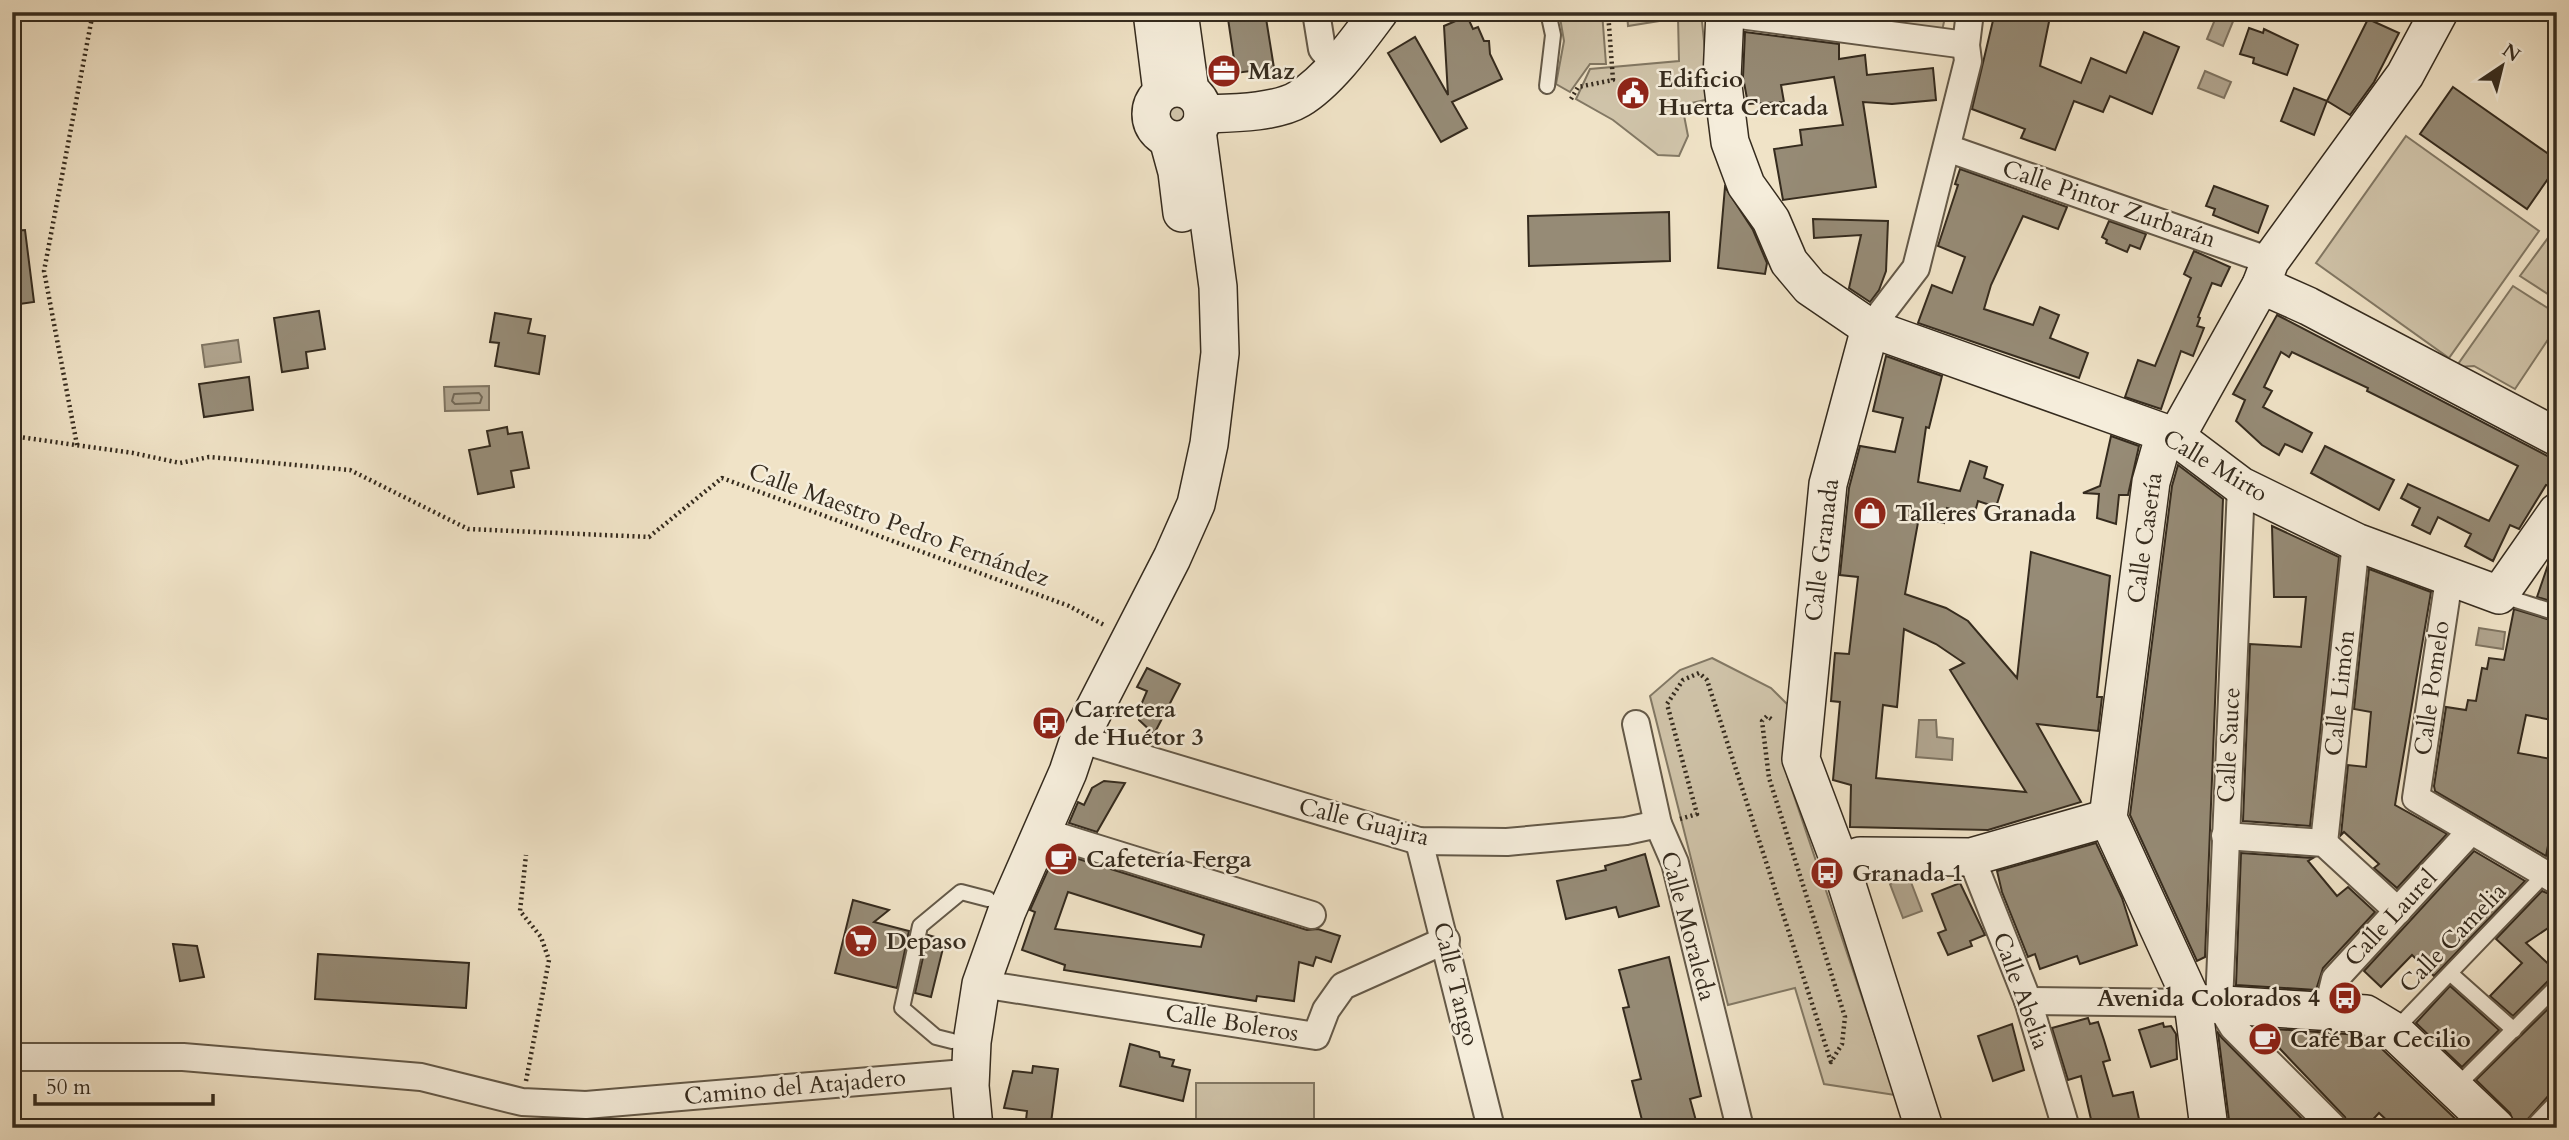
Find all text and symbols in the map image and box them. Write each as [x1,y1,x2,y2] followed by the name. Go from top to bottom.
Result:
[2468,32,2538,102] north arrow
[2497,38,2526,69] text: N
[1205,52,1243,90] office icon: Maz
[1248,55,1295,88] place label: Maz
[1658,63,1828,124] place label: Edificio Huerta Cercada
[1614,74,1652,112] public building icon: Edificio Huerta Cercada
[1998,152,2220,256] street label: Calle Pintor Zurbarán
[2156,422,2274,510] street label: Calle Mirto
[744,455,1054,595] street label: Calle Maestro Pedro Fernández
[2119,470,2171,606] street label: Calle Casería
[1797,476,1847,623] street label: Calle Granada
[1851,494,1889,532] shop icon: Talleres Granada
[1895,497,2076,530] place label: Talleres Granada
[2406,618,2458,757] street label: Calle Pomelo
[2317,628,2363,758] street label: Calle Limón
[2209,686,2249,804] street label: Calle Sauce
[1074,693,1204,754] place label: Carretera de Huétor 3
[1030,704,1068,742] bus stop icon: Carretera de Huétor 3
[1295,790,1433,854] street label: Calle Guajira
[1042,840,1080,878] cafe icon: Cafetería Ferga
[1086,843,1252,876] place label: Cafetería Ferga
[1652,848,1724,1005] street label: Calle Moraleda
[1808,854,1846,892] bus stop icon: Granada 1
[1852,857,1964,890] place label: Granada 1
[2337,862,2445,974] street label: Calle Laurel
[2392,875,2514,1000] street label: Calle Camelia
[1425,919,1487,1049] street label: Calle Tango
[842,922,880,960] supermarket icon: Depaso
[886,925,966,958] place label: Depaso
[1985,928,2058,1055] street label: Calle Abelia
[2326,979,2364,1017] bus stop icon: Avenida Colorados 4
[2097,982,2320,1015] place label: Avenida Colorados 4
[1163,996,1301,1050] street label: Calle Boleros
[2246,1020,2284,1058] cafe icon: Café Bar Cecilio
[2290,1023,2471,1056] place label: Café Bar Cecilio
[683,1061,907,1113] street label: Camino del Atajadero
[35,1063,214,1107] scale bar
[46,1073,91,1102] text: 50 m

